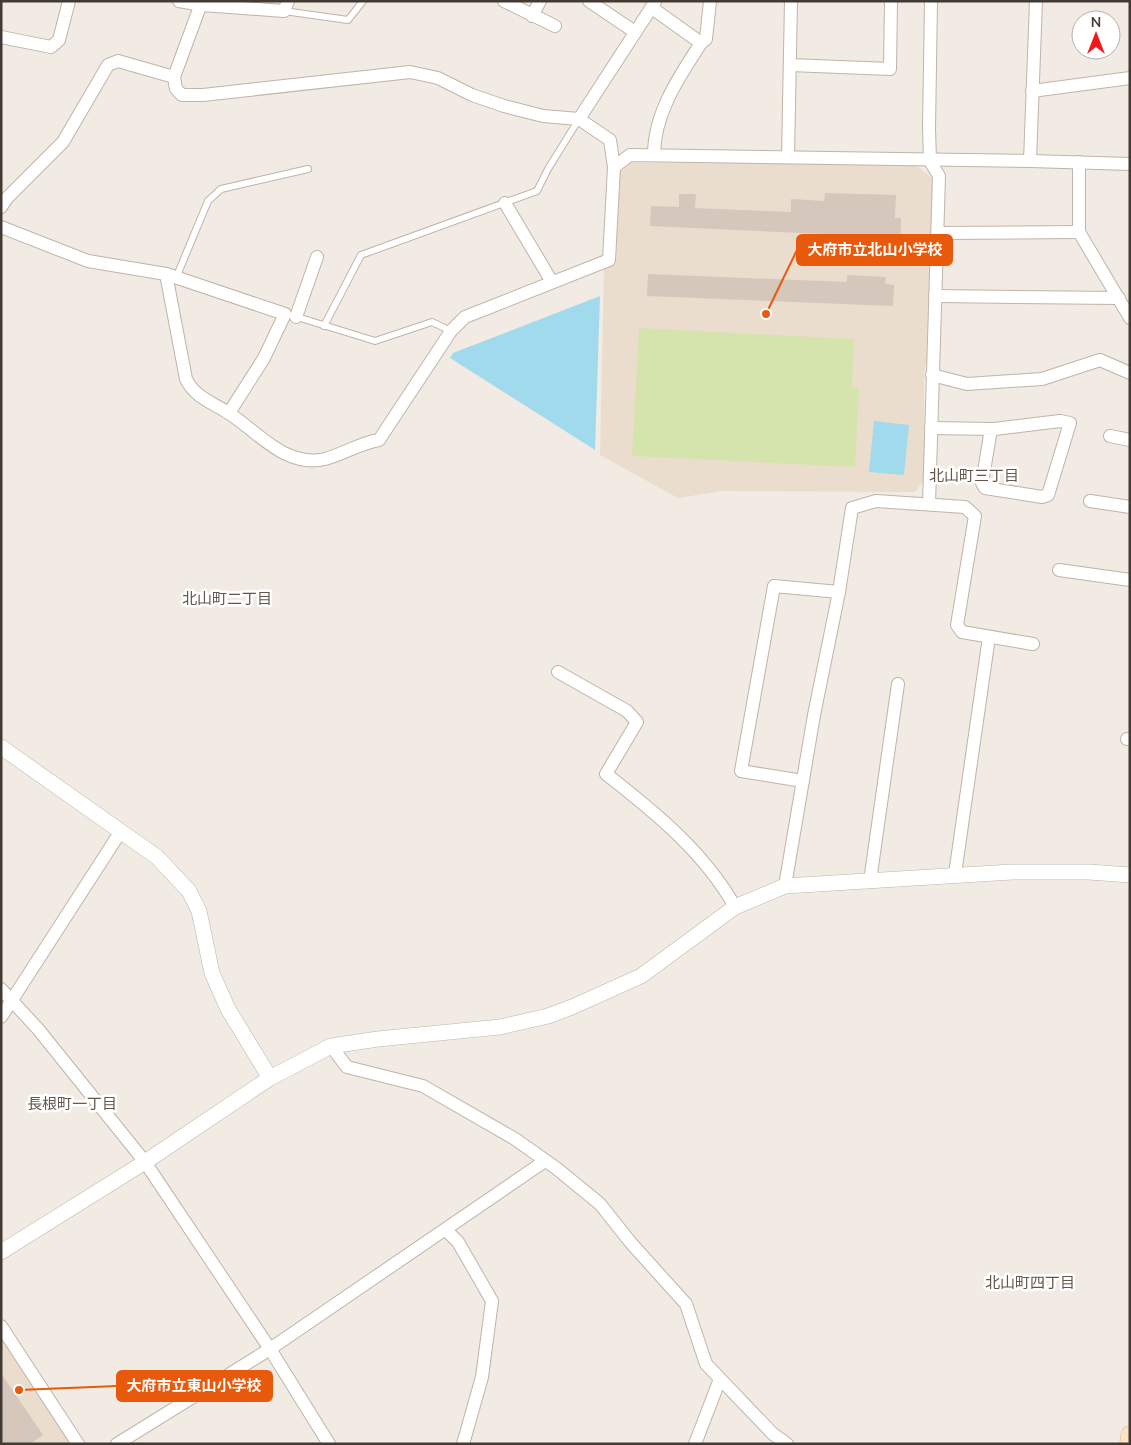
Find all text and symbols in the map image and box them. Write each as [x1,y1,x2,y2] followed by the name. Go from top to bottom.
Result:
[1071,10,1121,60] north arrow
[1091,13,1101,32] text: N
[797,235,952,265] callout: 大府市立北山小学校
[807,240,943,260] text: 大府市立北山小学校
[929,466,1019,486] district label: 北山町三丁目
[182,589,272,609] district label: 北山町二丁目
[27,1094,117,1114] district label: 長根町一丁目
[985,1273,1075,1293] district label: 北山町四丁目
[117,1371,272,1401] callout: 大府市立東山小学校
[126,1376,262,1396] text: 大府市立東山小学校

